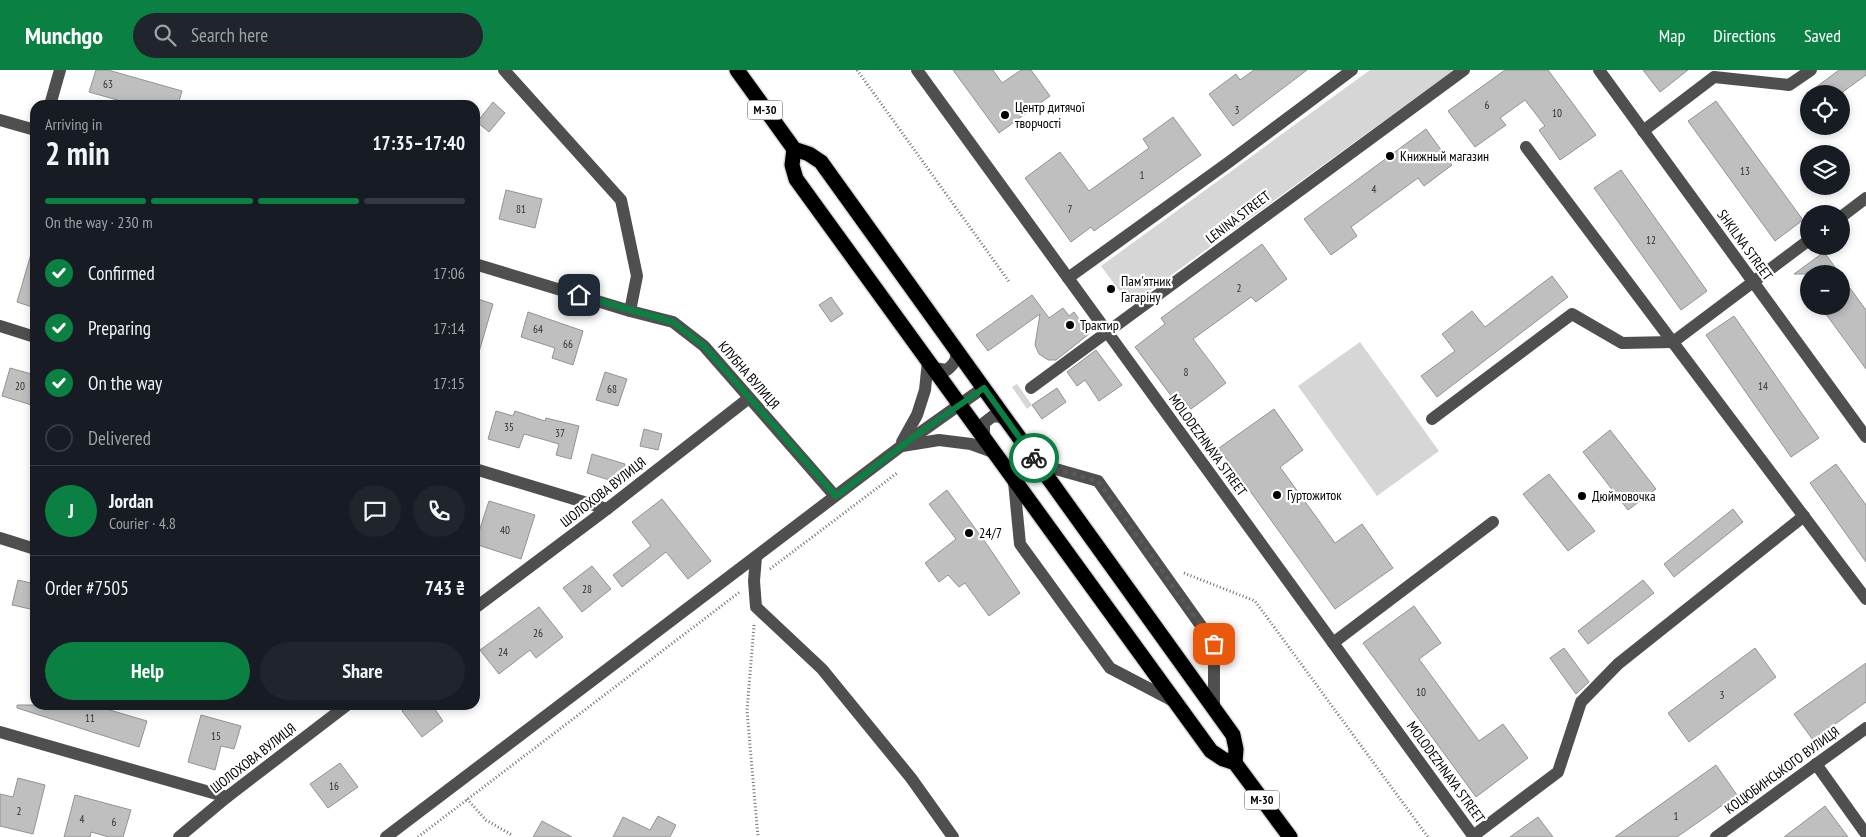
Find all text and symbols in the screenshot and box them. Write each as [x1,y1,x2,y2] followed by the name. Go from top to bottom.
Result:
[133,13,483,58] search box
[25,20,103,51] text: Munchgo
[151,21,179,49] icon: search
[191,23,268,47] text: Search here
[1659,24,1685,47] text: Map
[1713,24,1776,47] text: Directions
[1804,24,1841,47] text: Saved
[103,77,113,91] house number: 63
[1800,85,1850,315] map controls
[1800,85,1850,135] button: locate
[1015,98,1085,132] place label: Центр дитячої творчості
[1485,98,1490,112] house number: 6
[748,100,782,120] road number: М-30
[1235,103,1240,117] house number: 3
[1552,106,1562,120] house number: 10
[999,109,1011,121] marker: Центр дитячої творчості
[45,114,102,134] text: Arriving in
[372,131,465,155] text: 17:35–17:40
[45,132,110,174] text: 2 min
[1800,145,1850,195] button: layers
[1400,147,1489,165] place label: Книжный магазин
[1384,150,1396,162] marker: Книжный магазин
[1740,164,1750,178] house number: 13
[1140,168,1145,182] house number: 1
[1372,182,1377,196] house number: 4
[1202,186,1275,247] street label: LENINA STREET
[516,202,526,216] house number: 81
[1068,202,1073,216] house number: 7
[1800,205,1850,255] button: +
[1713,206,1777,285] street label: SHKILNA STREET
[45,212,153,232] text: On the way · 230 m
[1646,233,1656,247] house number: 12
[45,259,73,287] icon: check
[88,261,155,285] text: Confirmed
[433,263,465,283] text: 17:06
[1800,265,1850,315] button: −
[1121,272,1171,306] place label: Пам'ятник Гагаріну
[558,274,600,316] pin
[565,281,593,309] icon: home
[1237,281,1242,295] house number: 2
[1105,283,1117,295] marker: Пам'ятник Гагаріну
[45,314,73,342] icon: check
[88,316,151,340] text: Preparing
[1080,316,1119,334] place label: Трактир
[433,318,465,338] text: 17:14
[1064,319,1076,331] marker: Трактир
[533,322,543,336] house number: 64
[563,337,573,351] house number: 66
[714,337,784,413] street label: КЛУБНА ВУЛИЦЯ
[1184,365,1189,379] house number: 8
[45,369,73,397] icon: check
[88,371,162,395] text: On the way
[433,373,465,393] text: 17:15
[15,379,25,393] house number: 20
[1758,379,1768,393] house number: 14
[607,382,617,396] house number: 68
[1165,391,1251,500] street label: MOLODEZHNAYA STREET
[504,420,514,434] house number: 35
[88,426,151,450] text: Delivered
[555,426,565,440] house number: 37
[1009,433,1059,483] courier
[1020,444,1048,472] icon: bike
[557,453,649,531] street label: ШОЛОХОВА ВУЛИЦЯ
[349,485,401,537] button: chat
[413,485,465,537] button: phone
[1287,486,1342,504] place label: Гуртожиток
[1592,487,1655,505] place label: Дюймовочка
[109,489,153,513] text: Jordan
[1271,489,1283,501] marker: Гуртожиток
[1576,490,1588,502] marker: Дюймовочка
[68,499,74,523] text: J
[109,513,176,533] text: Courier · 4.8
[500,523,510,537] house number: 40
[979,524,1002,542] place label: 24/7
[963,527,975,539] marker: 24/7
[45,576,129,600] text: Order #7505
[425,576,465,600] text: 743 ₴
[582,582,592,596] house number: 28
[1193,623,1235,665] pin
[533,626,543,640] house number: 26
[1200,630,1228,658] icon: bag
[45,642,250,700] button: Help
[260,642,465,700] button: Share
[498,645,508,659] house number: 24
[1416,685,1426,699] house number: 10
[1720,688,1725,702] house number: 3
[85,711,95,725] house number: 11
[1403,718,1489,827] street label: MOLODEZHNAYA STREET
[207,719,299,797] street label: ШОЛОХОВА ВУЛИЦЯ
[1721,722,1843,818] street label: КОЦЮБИНСЬКОГО ВУЛИЦЯ
[211,729,221,743] house number: 15
[329,779,339,793] house number: 16
[1244,790,1280,810] road number: М-30
[17,804,22,818] house number: 2
[1674,809,1679,823] house number: 1
[80,812,85,826] house number: 4
[112,815,117,829] house number: 6

